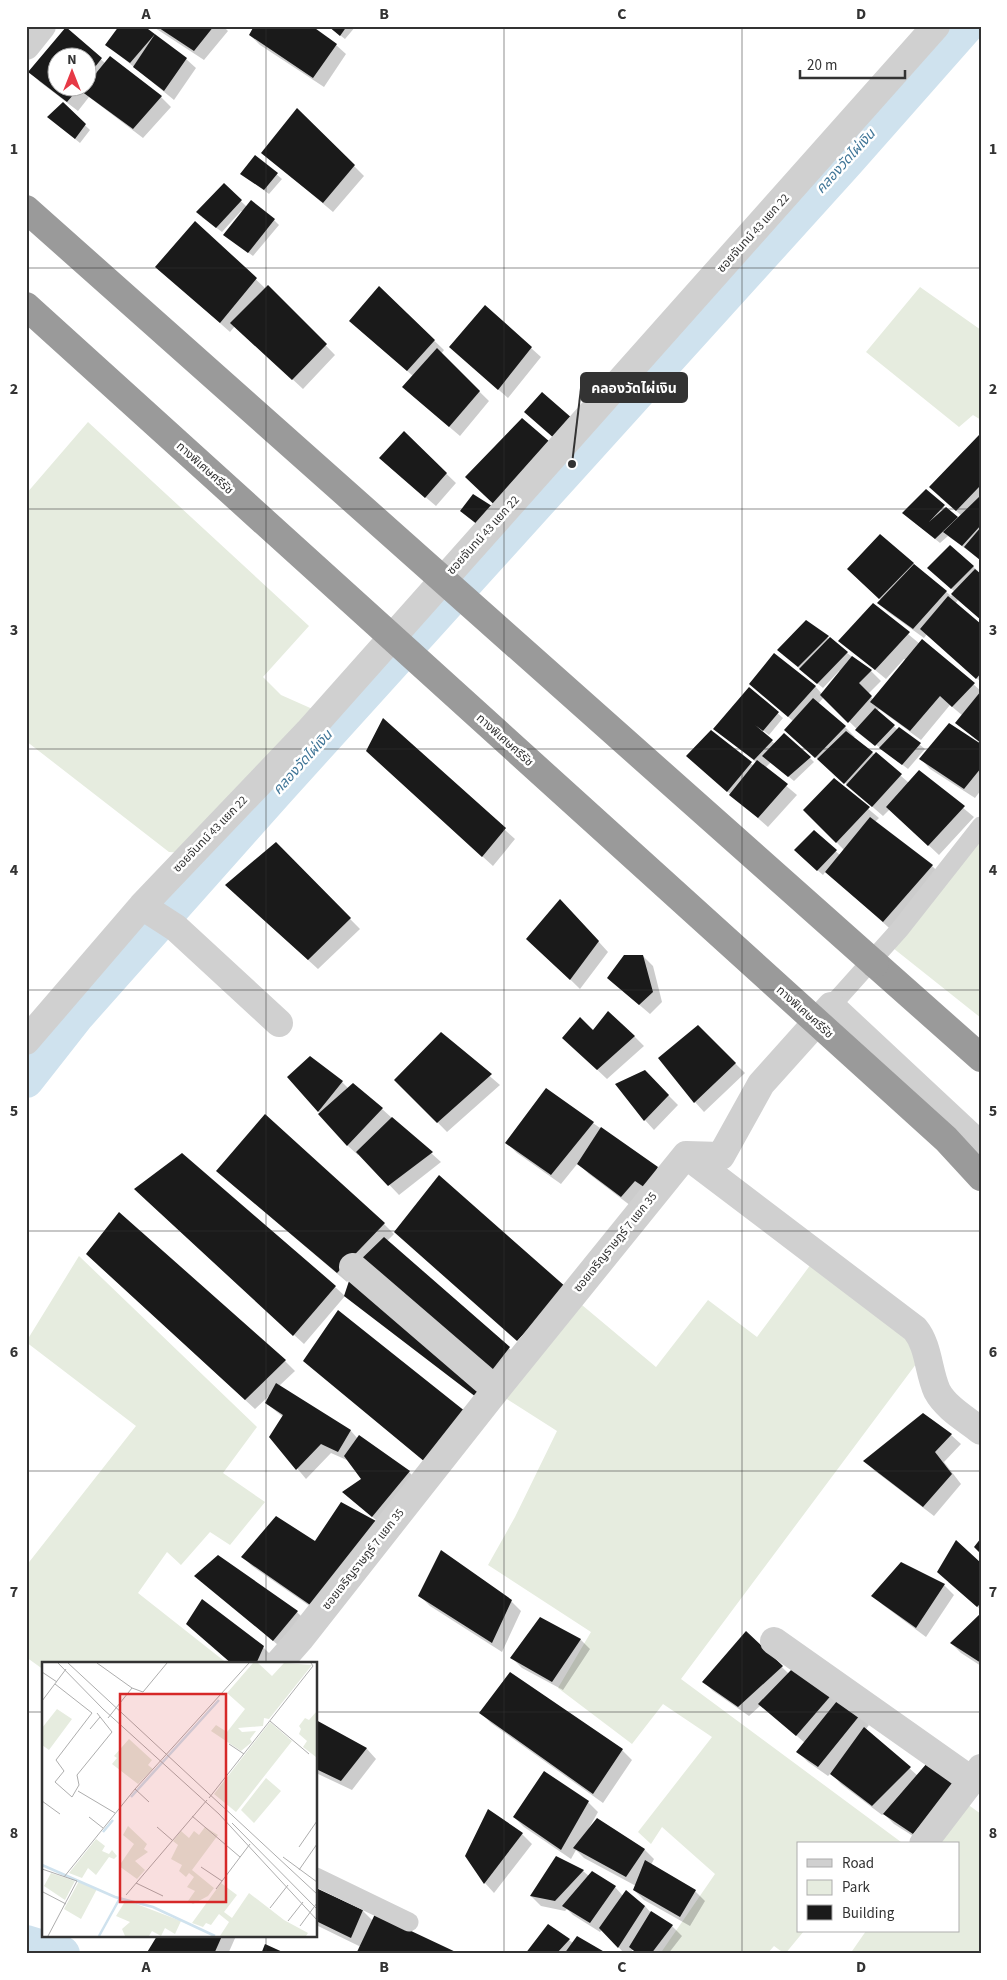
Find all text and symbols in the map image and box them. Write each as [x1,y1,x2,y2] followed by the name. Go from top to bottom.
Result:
[140,3,151,25] text: A
[379,3,389,25] text: B
[617,3,627,25] text: C
[856,3,866,25] text: D
[48,48,98,98] north arrow
[800,48,904,80] scale bar
[67,50,77,70] text: N
[807,55,837,76] text: 20 m
[811,124,881,198] water label: คลองวัดไผ่เงิน
[10,138,18,160] text: 1
[989,138,997,160] text: 1
[713,190,793,277] street label: ซอยจันทน์ 43 แยก 22
[581,373,687,402] callout: คลองวัดไผ่เงิน
[10,378,18,400] text: 2
[989,378,997,400] text: 2
[591,379,677,399] text: คลองวัดไผ่เงิน
[172,438,237,499] street label: ทางพิเศษศรีรัช
[443,492,523,579] street label: ซอยจันทน์ 43 แยก 22
[10,619,18,641] text: 3
[989,619,997,641] text: 3
[472,710,537,771] street label: ทางพิเศษศรีรัช
[268,725,338,799] water label: คลองวัดไผ่เงิน
[169,792,252,877] street label: ซอยจันทน์ 43 แยก 22
[10,859,19,881] text: 4
[989,859,998,881] text: 4
[772,982,837,1043] street label: ทางพิเศษศรีรัช
[10,1100,18,1122] text: 5
[989,1100,997,1122] text: 5
[570,1189,661,1296] street label: ซอยเจริญราษฎร์ 7 แยก 35
[10,1341,18,1363] text: 6
[989,1341,997,1363] text: 6
[318,1505,408,1614] street label: ซอยเจริญราษฎร์ 7 แยก 35
[10,1581,18,1603] text: 7
[989,1581,997,1603] text: 7
[42,1662,318,1938] inset map
[10,1822,18,1844] text: 8
[989,1822,997,1844] text: 8
[797,1842,960,1932] legend
[842,1853,874,1874] text: Road
[842,1877,871,1898] text: Park
[842,1903,895,1924] text: Building
[140,1956,151,1978] text: A
[379,1956,389,1978] text: B
[617,1956,627,1978] text: C
[856,1956,866,1978] text: D

